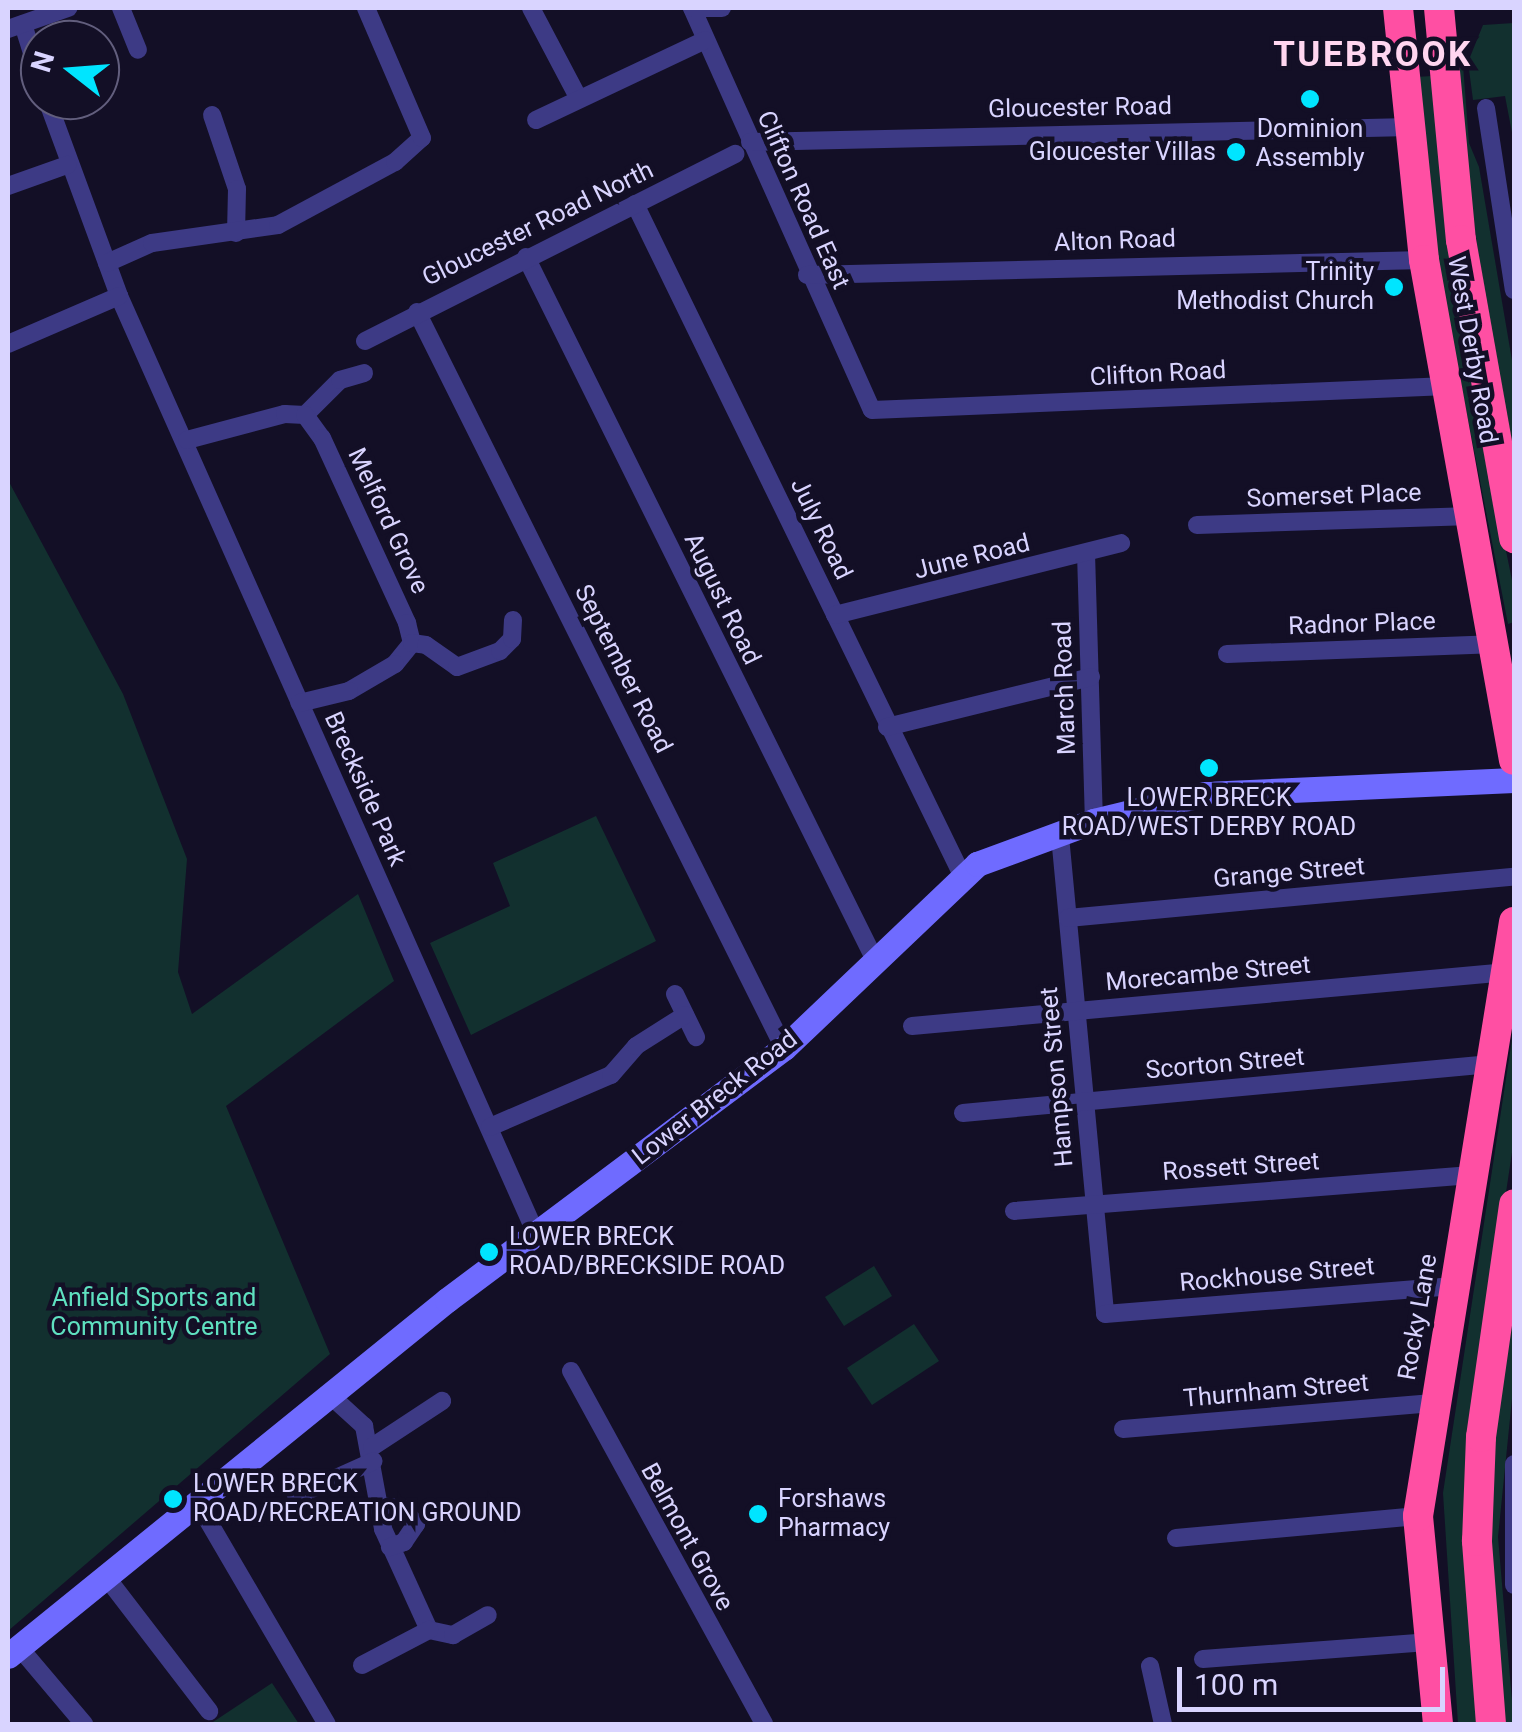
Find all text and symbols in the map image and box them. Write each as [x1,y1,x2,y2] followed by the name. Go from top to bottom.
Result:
[20,20,120,120] north arrow
[1273,34,1473,76] district label: TUEBROOK
[24,47,61,76] text: N
[1299,88,1321,110] marker: Dominion Assembly
[988,91,1172,125] street label: Gloucester Road
[750,106,856,294] street label: Clifton Road East
[1255,115,1365,174] place label: Dominion Assembly
[1029,137,1216,167] place label: Gloucester Villas
[1225,141,1247,163] marker: Gloucester Villas
[418,155,658,293] street label: Gloucester Road North
[1054,224,1176,258] street label: Alton Road
[1441,254,1503,446] street label: West Derby Road
[1176,258,1374,317] place label: Trinity Methodist Church
[1383,276,1405,298] marker: Trinity Methodist Church
[1089,355,1227,393] street label: Clifton Road
[341,443,435,599] street label: Melford Grove
[784,473,858,585] street label: July Road
[1246,478,1422,514] street label: Somerset Place
[677,528,767,670] street label: August Road
[911,528,1033,586] street label: June Road
[568,580,678,758] street label: September Road
[1288,606,1436,642] street label: Radnor Place
[1048,620,1082,756] street label: March Road
[318,707,412,871] street label: Breckside Park
[1198,757,1220,779] marker: LOWER BRECK ROAD/WEST DERBY ROAD
[1062,784,1356,843] place label: LOWER BRECK ROAD/WEST DERBY ROAD
[1212,851,1366,895] street label: Grange Street
[1104,950,1312,998] street label: Morecambe Street
[1034,986,1080,1168] street label: Hampson Street
[627,1024,803,1172] street label: Lower Breck Road
[1144,1042,1306,1086] street label: Scorton Street
[1162,1147,1320,1187] street label: Rossett Street
[509,1223,785,1282] place label: LOWER BRECK ROAD/BRECKSIDE ROAD
[478,1241,500,1263] marker: LOWER BRECK ROAD/BRECKSIDE ROAD
[1178,1252,1376,1298] street label: Rockhouse Street
[1392,1252,1444,1382] street label: Rocky Lane
[50,1284,258,1343] park label: Anfield Sports and Community Centre
[1182,1368,1370,1414] street label: Thurnham Street
[634,1458,740,1616] street label: Belmont Grove
[193,1470,522,1529] place label: LOWER BRECK ROAD/RECREATION GROUND
[778,1485,890,1544] place label: Forshaws Pharmacy
[162,1488,184,1510] marker: LOWER BRECK ROAD/RECREATION GROUND
[747,1503,769,1525] marker: Forshaws Pharmacy
[1182,1647,1450,1709] scale bar
[1194,1667,1278,1702] text: 100 m

